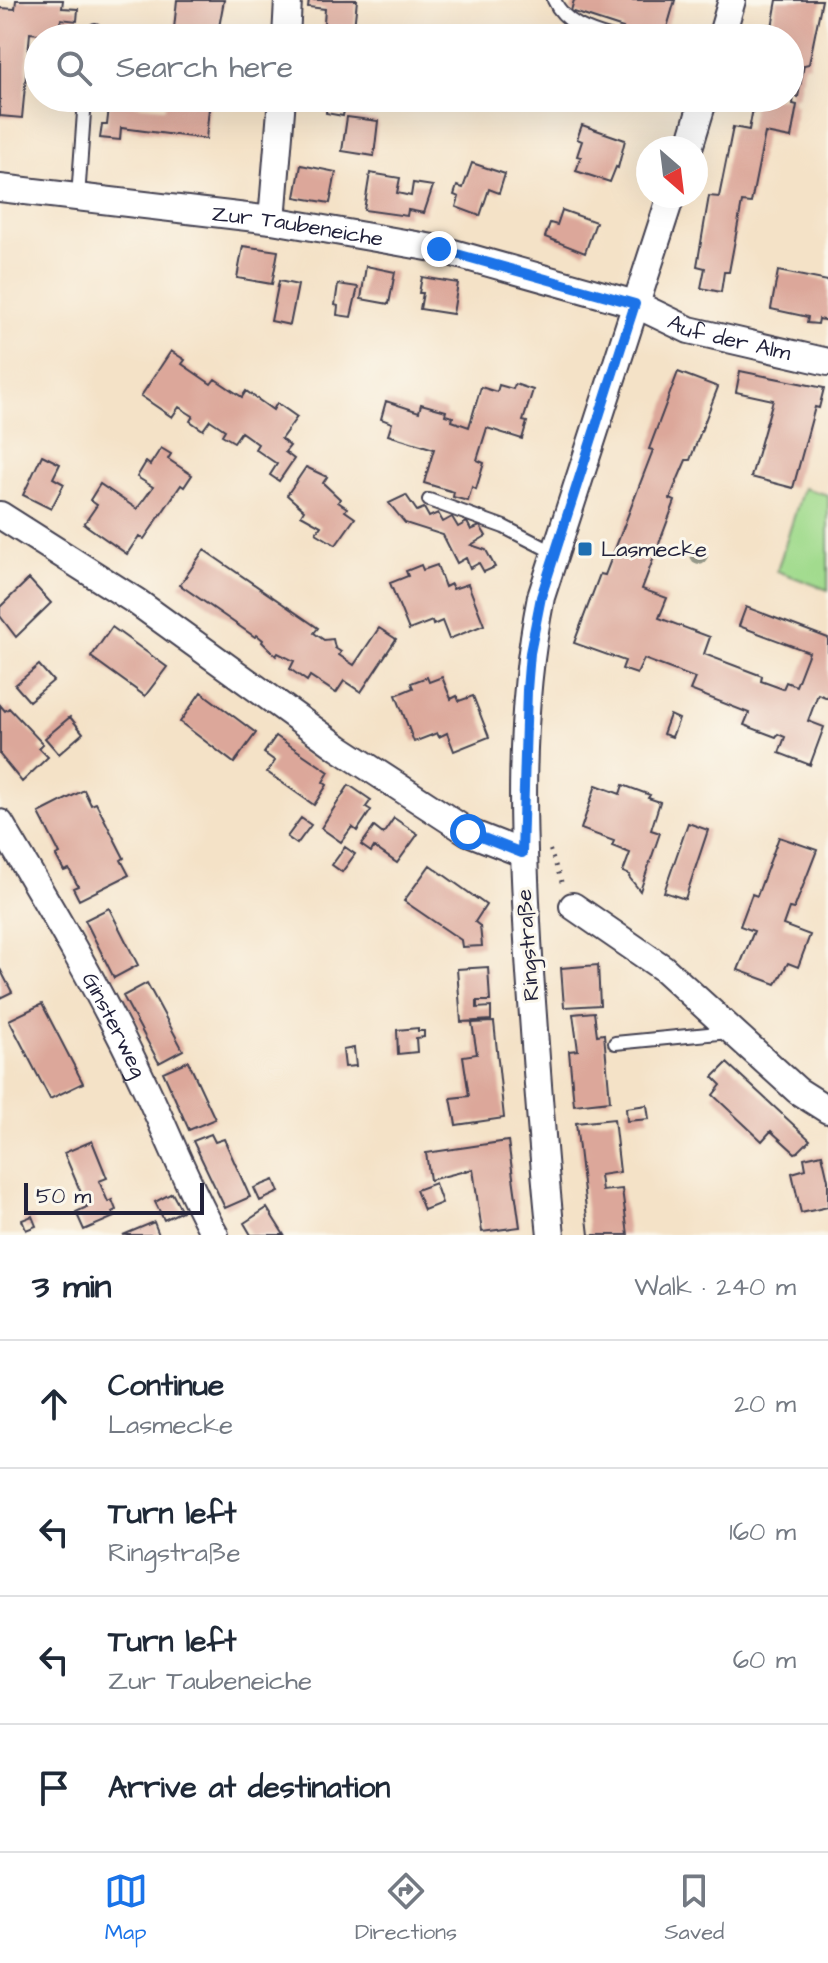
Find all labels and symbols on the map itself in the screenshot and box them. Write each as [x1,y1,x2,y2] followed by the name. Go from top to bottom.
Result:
[636,136,708,208] north arrow
[210,198,386,255] street label: Zur Taubeneiche
[421,231,457,267] route end
[663,307,794,368] street label: Auf der Alm
[601,534,707,565] place label: Lasmecke
[576,540,594,558] marker: Lasmecke
[450,814,486,850] route start
[509,888,548,1002] street label: Ringstraße
[74,967,154,1083] street label: Ginsterweg
[24,1179,204,1215] scale bar

